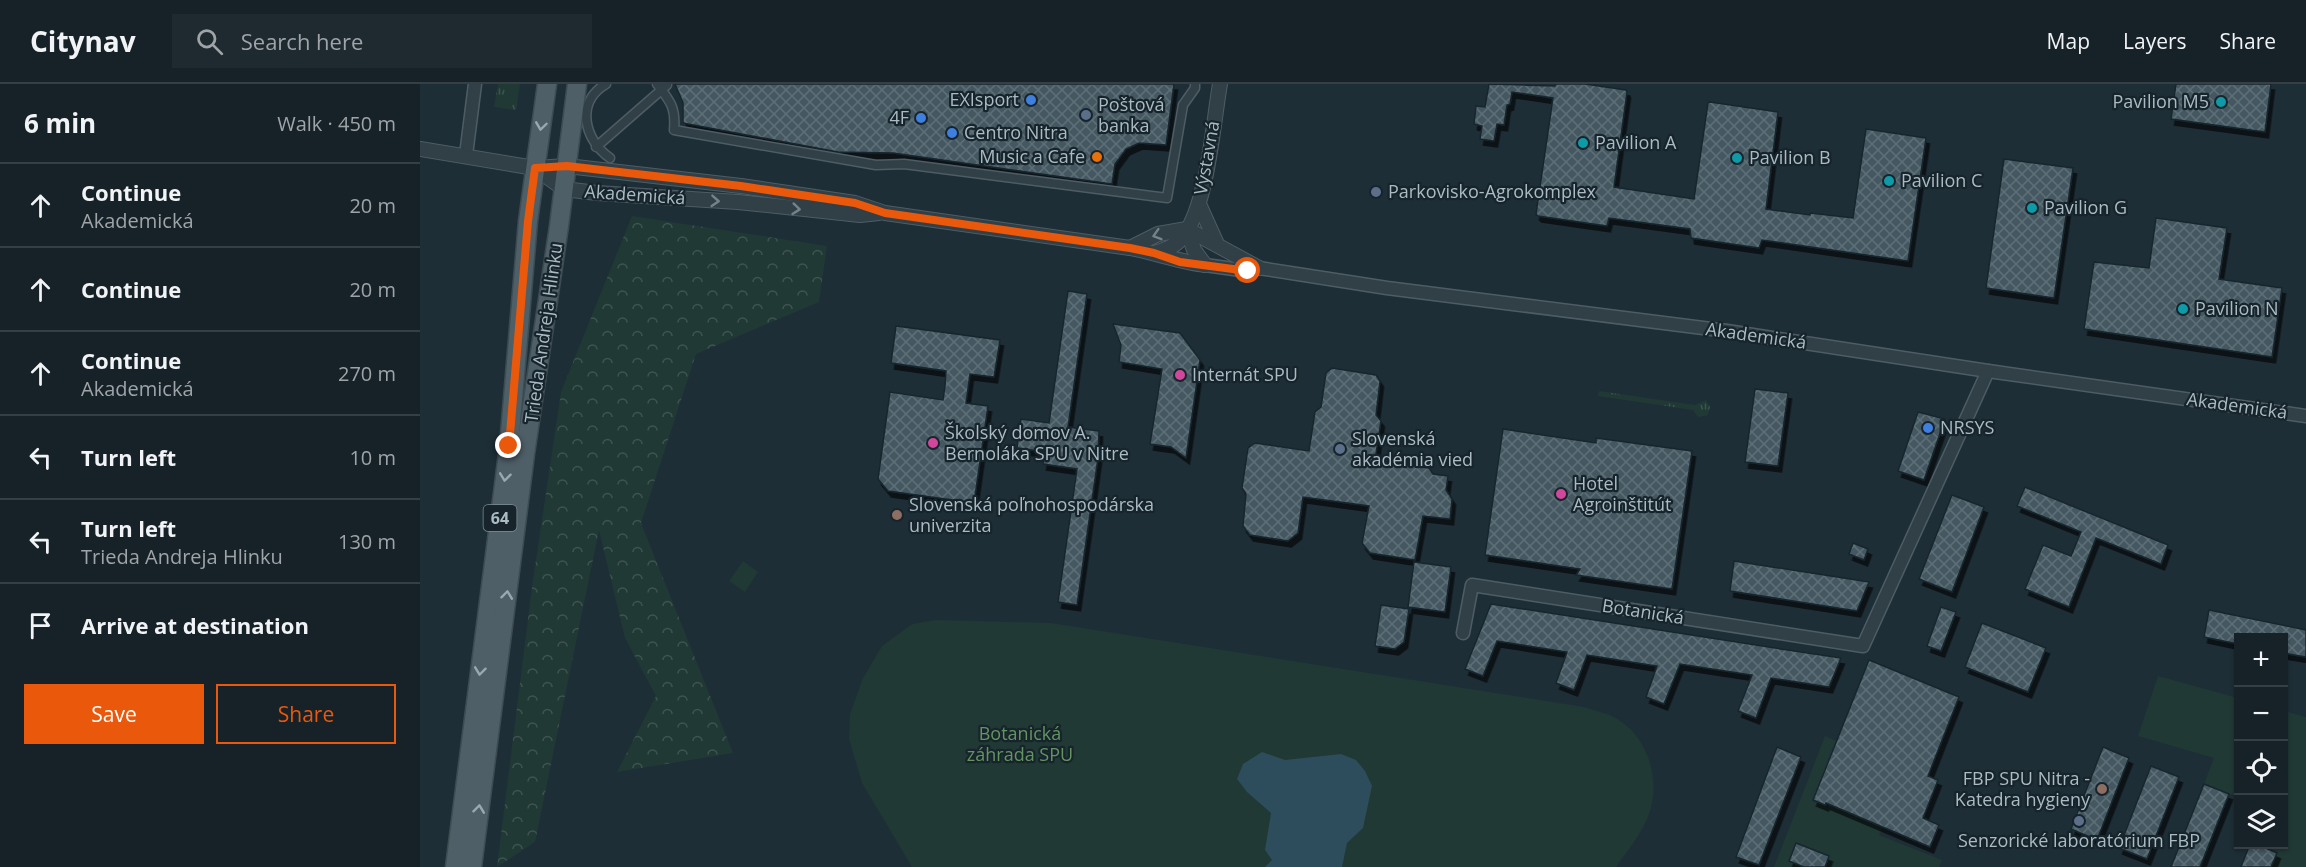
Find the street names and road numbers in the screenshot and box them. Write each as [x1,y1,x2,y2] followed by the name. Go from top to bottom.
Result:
[1188,119,1224,197] street label: Výstavná
[584,179,686,210] street label: Akademická
[518,241,568,424] street label: Trieda Andreja Hlinku
[1704,316,1808,354] street label: Akademická
[2185,386,2289,424] street label: Akademická
[484,505,517,531] road number: 64
[1601,593,1686,629] street label: Botanická

